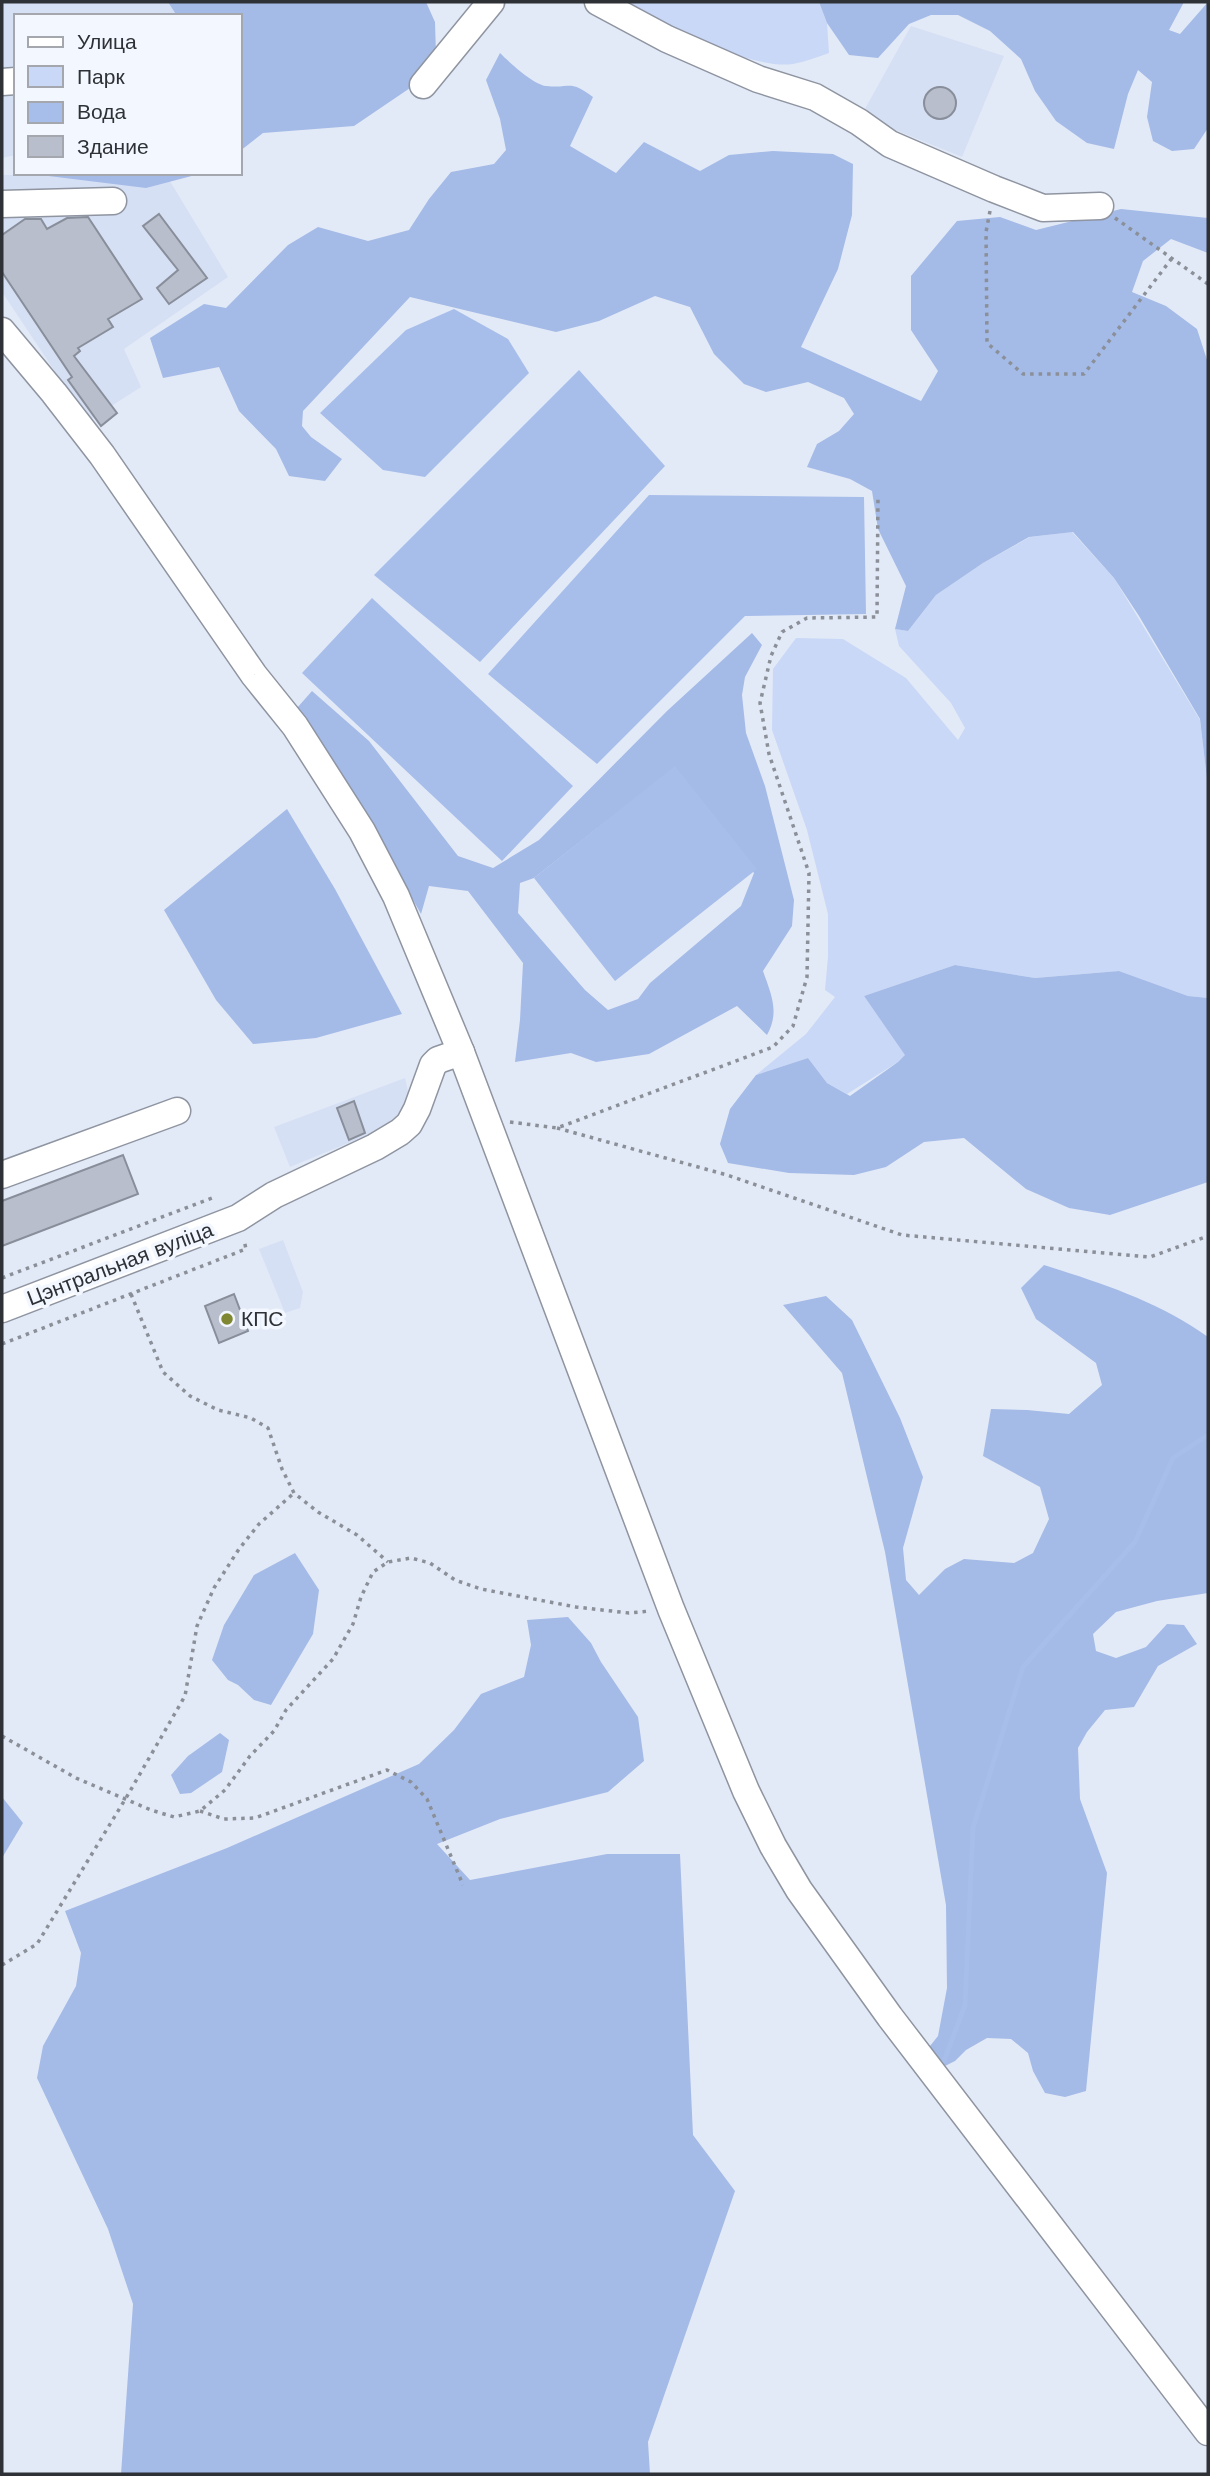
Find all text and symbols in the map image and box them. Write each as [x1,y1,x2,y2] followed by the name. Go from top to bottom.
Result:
[14,14,242,175] legend
[77,29,137,54] text: Улица
[77,64,125,89] text: Парк
[77,99,126,124] text: Вода
[77,134,149,159] text: Здание
[23,1216,217,1311] street label: Цэнтральная вуліца
[241,1306,284,1331] place label: КПС
[219,1311,235,1327] marker: КПС

